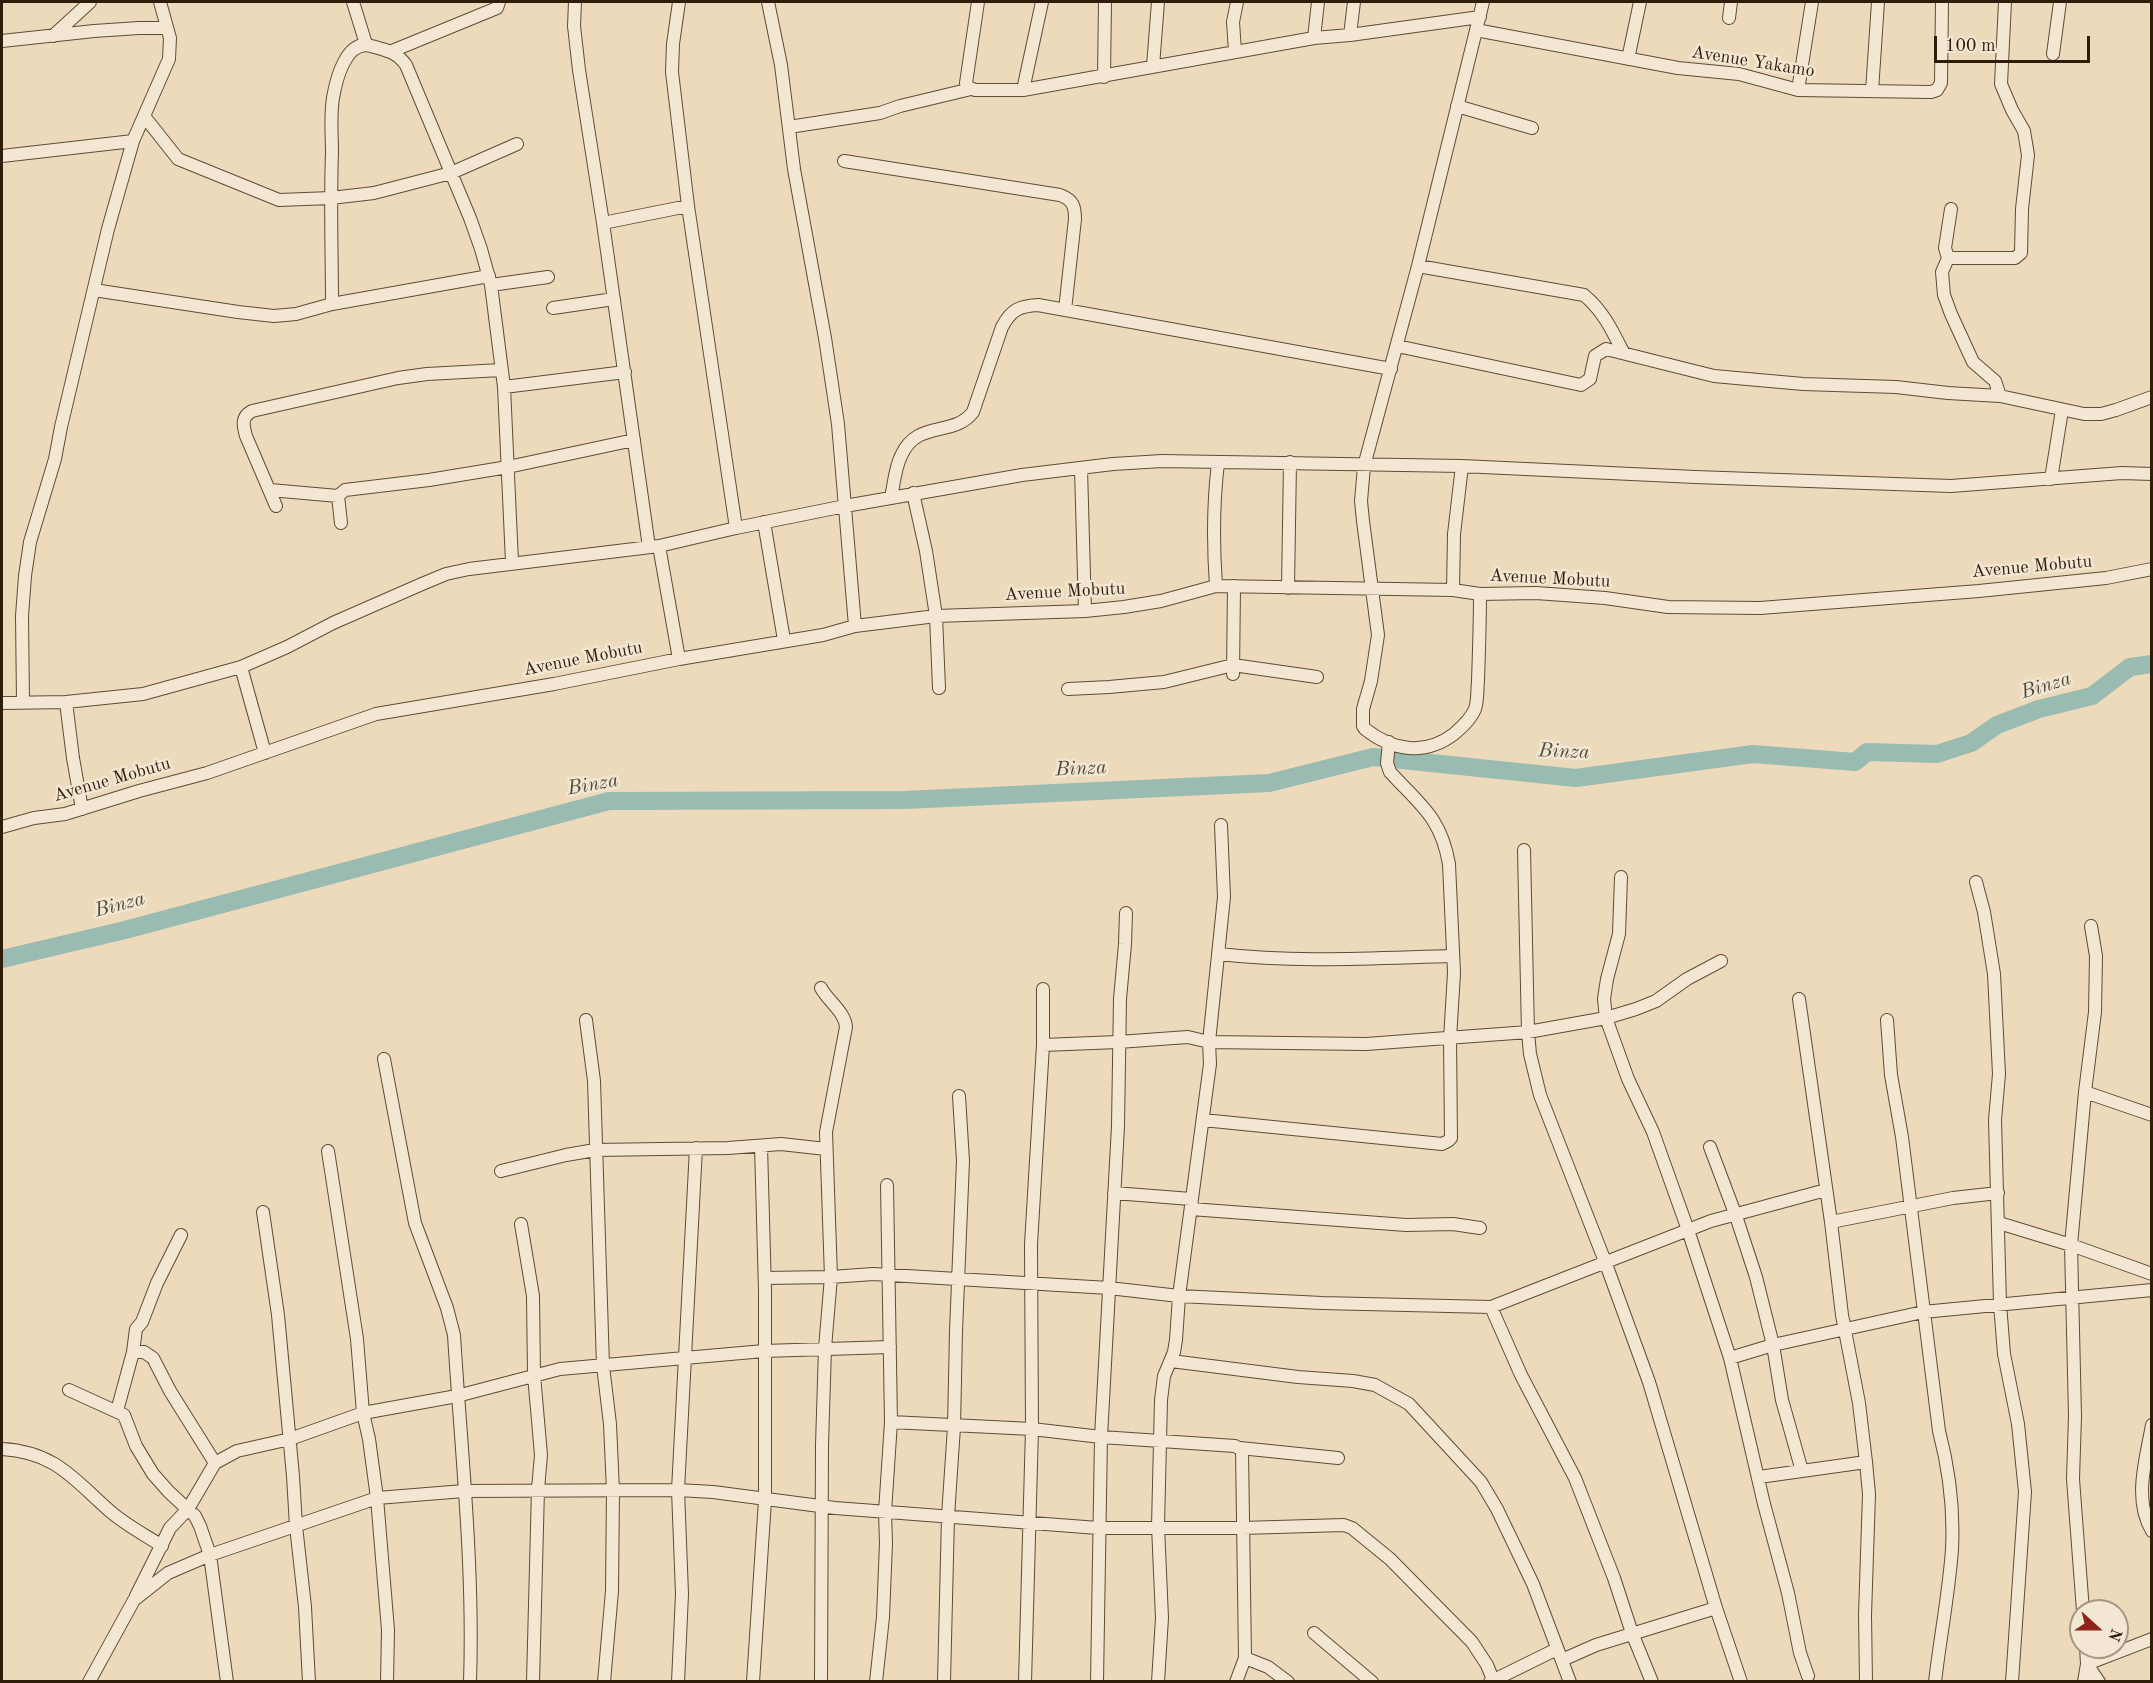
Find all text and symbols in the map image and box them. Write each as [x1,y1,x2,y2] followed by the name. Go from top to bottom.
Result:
[1937,24,2093,62] scale bar
[1945,37,1996,55] text: 100 m
[1690,42,1816,82] street label: Avenue Yakamo
[1971,551,2093,583] street label: Avenue Mobutu
[1489,565,1611,593] street label: Avenue Mobutu
[1004,578,1126,606] street label: Avenue Mobutu
[522,637,644,681] street label: Avenue Mobutu
[2018,667,2074,705] water label: Binza
[1538,739,1590,765] water label: Binza
[51,753,173,807] street label: Avenue Mobutu
[1055,756,1107,782] water label: Binza
[566,769,620,801] water label: Binza
[92,887,148,923] water label: Binza
[2069,1599,2129,1659] north arrow
[2104,1626,2124,1643] text: N

